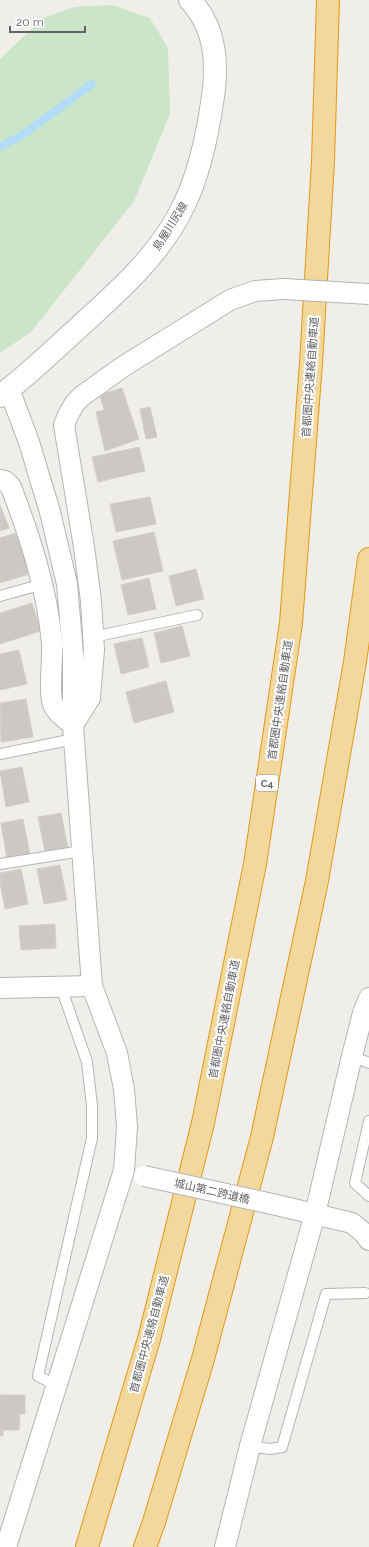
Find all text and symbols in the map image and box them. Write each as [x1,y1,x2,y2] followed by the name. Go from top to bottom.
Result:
[10,8,85,34] scale bar
[16,15,44,29] text: 20 m
[150,199,191,253] street label: 鳥屋川尻線
[300,316,321,438] street label: 首都圏中央連絡自動車道
[266,639,295,761] street label: 首都圏中央連絡自動車道
[256,775,278,791] road number: C4
[207,958,242,1080] street label: 首都圏中央連絡自動車道
[173,1176,251,1206] street label: 城山第二跨道橋
[128,1274,171,1394] street label: 首都圏中央連絡自動車道

